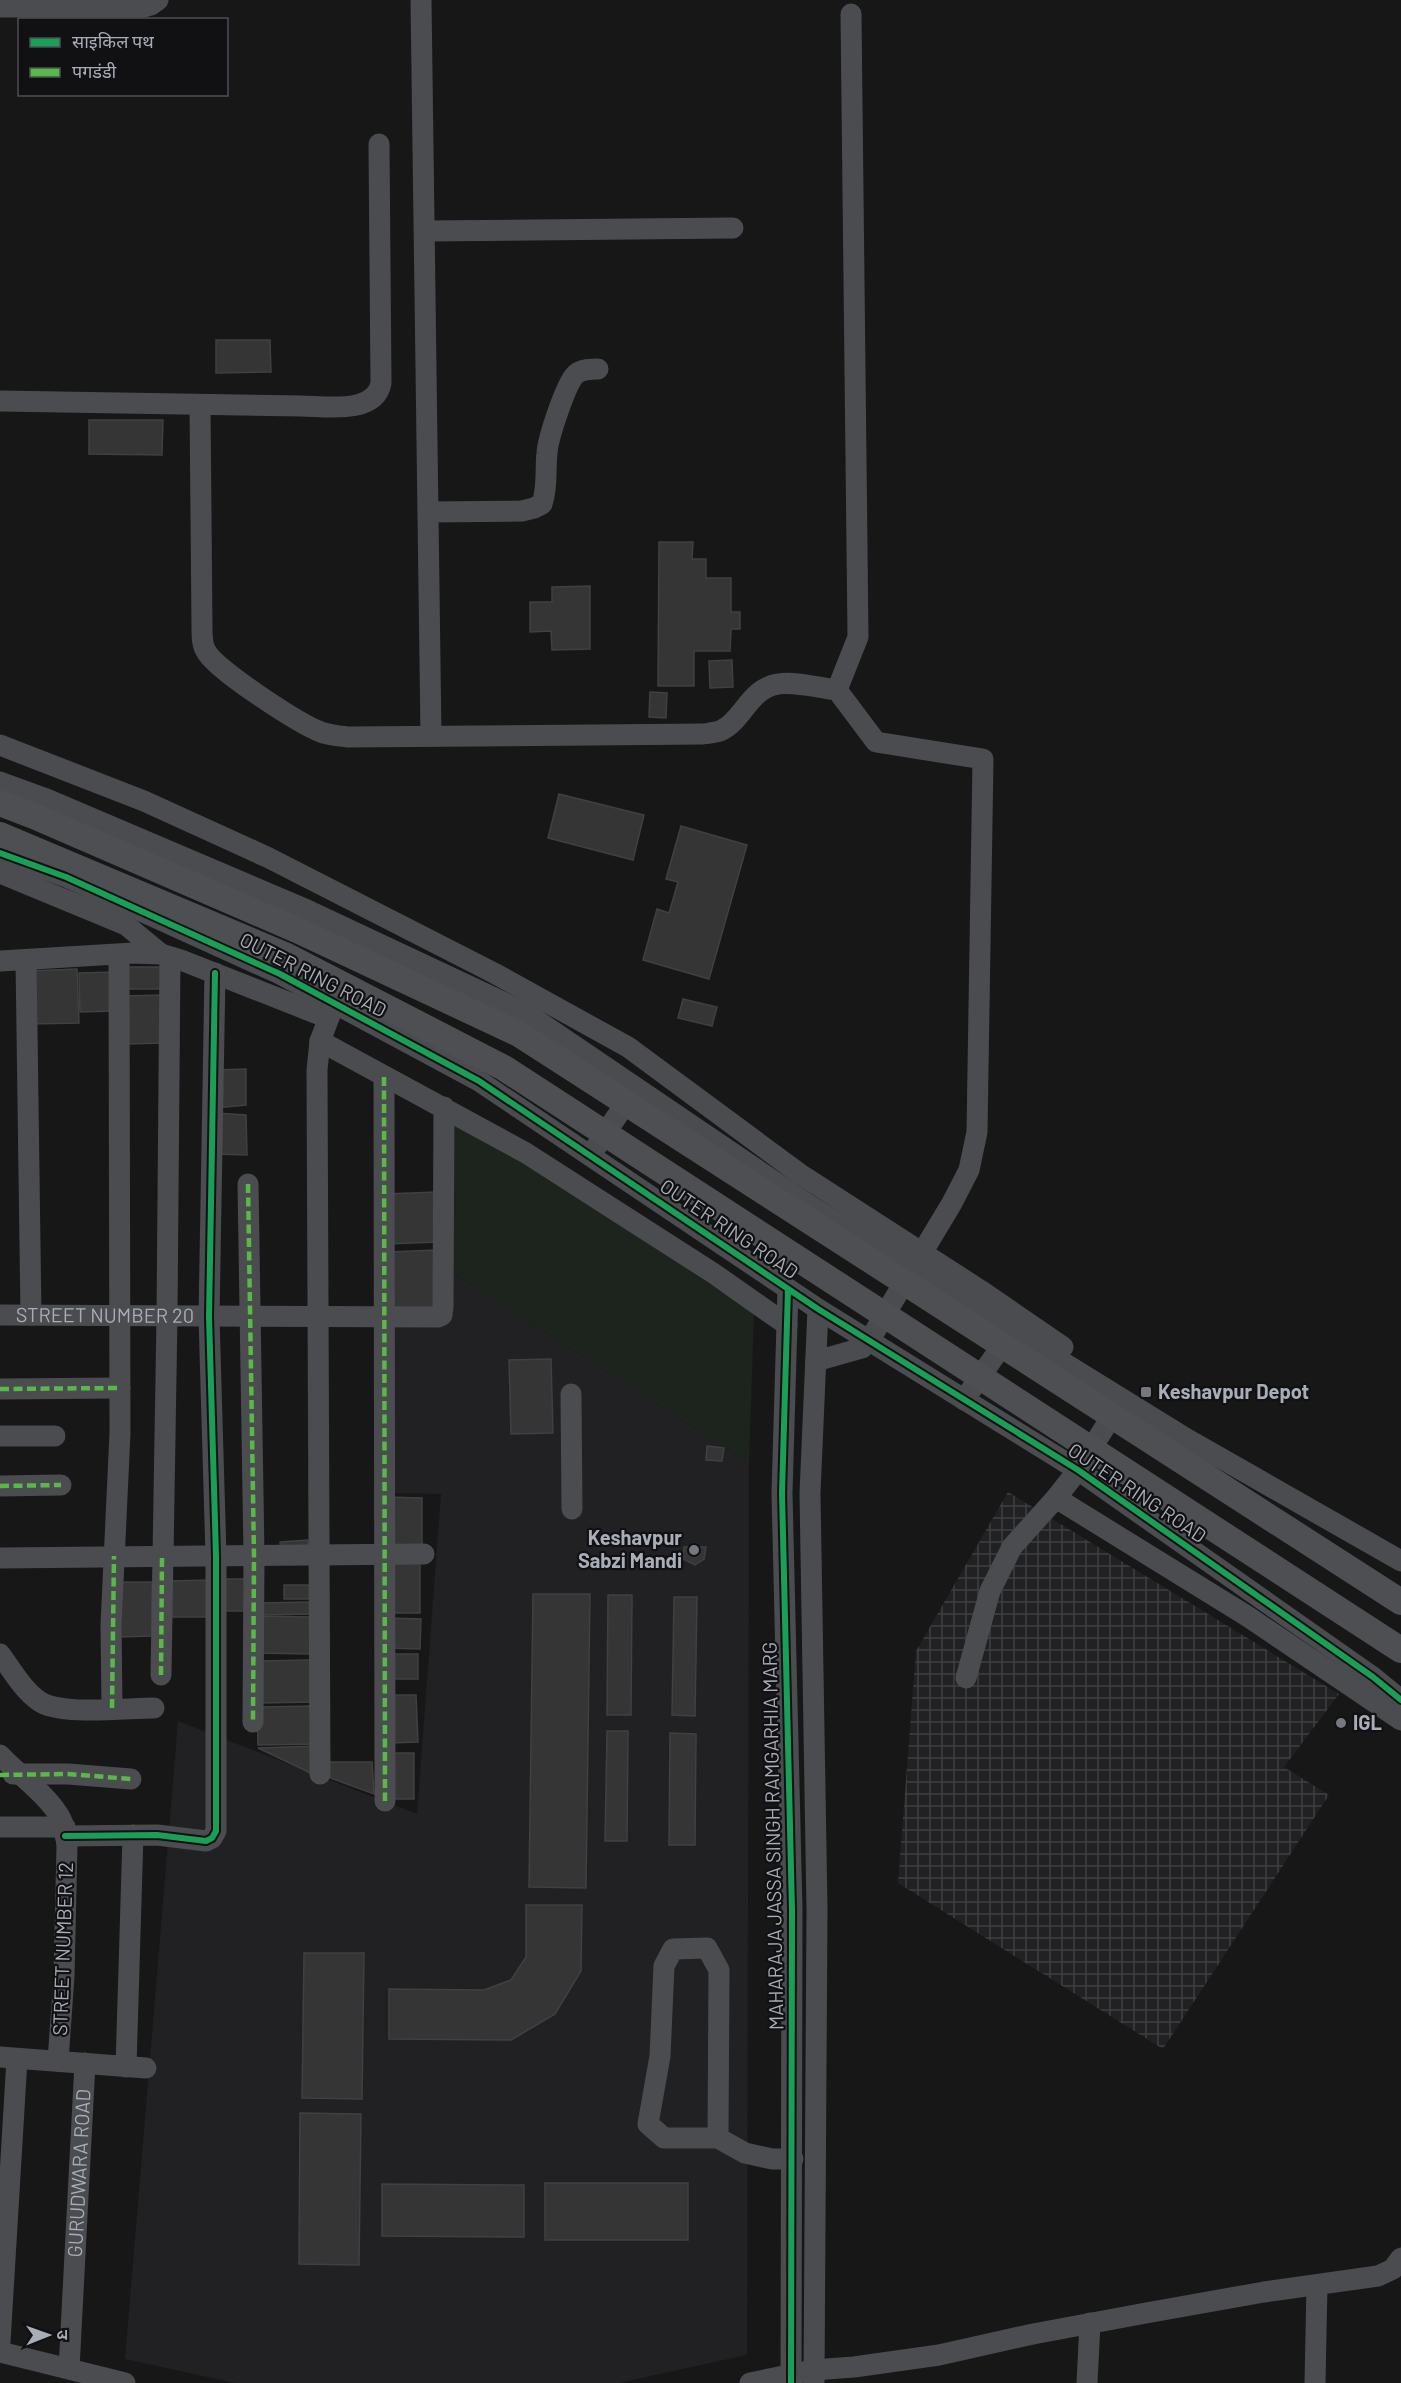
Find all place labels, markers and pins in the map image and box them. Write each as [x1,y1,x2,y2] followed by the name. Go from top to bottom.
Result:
[1158,1379,1309,1403] place label: Keshavpur Depot
[1139,1385,1153,1399] marker: Keshavpur Depot
[578,1525,682,1572] place label: Keshavpur Sabzi Mandi
[687,1543,701,1557] marker: Keshavpur Sabzi Mandi
[1353,1710,1382,1734] place label: IGL
[1334,1716,1348,1730] marker: IGL

